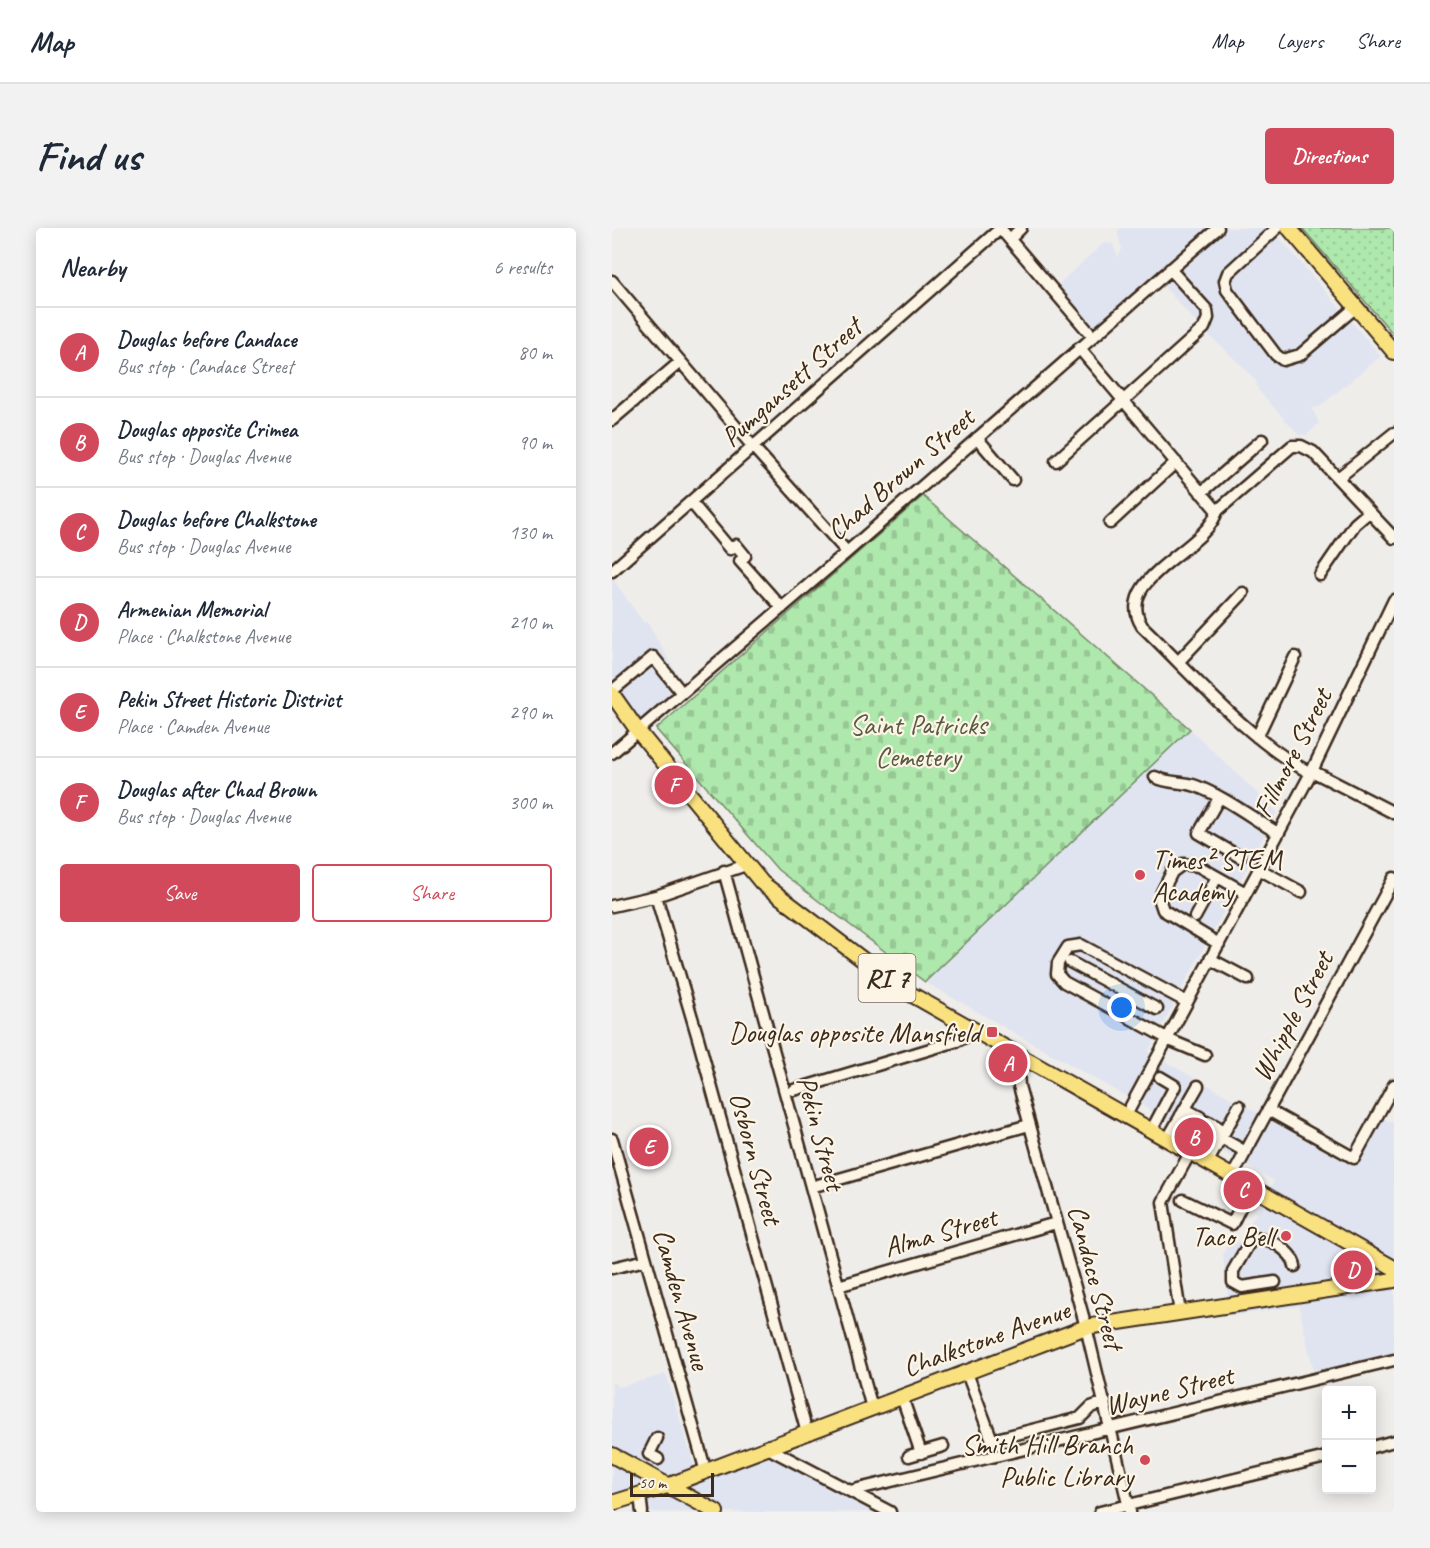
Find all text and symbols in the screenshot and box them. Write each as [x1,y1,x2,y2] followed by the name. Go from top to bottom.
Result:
[30,24,73,59] text: Map
[1211,28,1244,54] text: Map
[1277,28,1323,54] text: Layers
[1356,28,1400,54] text: Share
[1265,128,1394,184] button: Directions
[36,130,141,183] text: Find us
[60,251,125,284] text: Nearby
[493,255,552,280] text: 6 results
[714,307,871,454] street label: Pumgansett Street
[117,326,297,354] text: Douglas before Candace
[74,340,85,365] text: A
[518,340,552,365] text: 80 m
[117,354,293,379] text: Bus stop · Candace Street
[819,399,983,548] street label: Chad Brown Street
[117,416,297,444] text: Douglas opposite Crimea
[74,430,85,455] text: B
[518,430,552,455] text: 90 m
[117,444,290,469] text: Bus stop · Douglas Avenue
[117,506,316,534] text: Douglas before Chalkstone
[75,520,84,545] text: C
[509,520,552,545] text: 130 m
[117,534,290,559] text: Bus stop · Douglas Avenue
[117,596,267,624] text: Armenian Memorial
[74,610,85,635] text: D
[509,610,552,635] text: 210 m
[117,624,290,649] text: Place · Chalkstone Avenue
[1245,680,1341,823] street label: Fillmore Street
[117,686,341,714] text: Pekin Street Historic District
[74,700,85,725] text: E
[509,700,552,725] text: 290 m
[849,707,989,774] park label: Saint Patricks Cemetery
[117,714,269,739] text: Place · Camden Avenue
[654,762,694,808] pin: F
[117,776,317,804] text: Douglas after Chad Brown
[75,790,84,815] text: F
[509,790,552,815] text: 300 m
[117,804,290,829] text: Bus stop · Douglas Avenue
[1152,842,1284,909] place label: Times² STEM Academy
[60,864,300,922] button: Save
[312,864,552,922] button: Share
[1133,868,1147,882] marker: Times² STEM Academy
[1243,943,1342,1087] street label: Whipple Street
[858,954,916,1002] road number: RI 7
[1107,993,1136,1022] your location
[729,1015,984,1050] place label: Douglas opposite Mansfield
[985,1025,999,1039] marker: Douglas opposite Mansfield
[988,1040,1028,1086] pin: A
[789,1072,854,1197] street label: Pekin Street
[722,1088,791,1231] street label: Osborn Street
[1174,1114,1214,1160] pin: B
[630,1124,669,1170] pin: E
[1224,1168,1262,1212] pin: C
[880,1199,1003,1265] street label: Alma Street
[1060,1201,1133,1356] street label: Candace Street
[1192,1219,1279,1254] place label: Taco Bell
[645,1224,719,1375] street label: Camden Avenue
[1279,1229,1293,1243] marker: Taco Bell
[1334,1248,1372,1292] pin: D
[898,1291,1076,1384] street label: Chalkstone Avenue
[1102,1357,1239,1423] street label: Wayne Street
[1322,1386,1376,1494] map controls
[1322,1386,1376,1440] button: +
[961,1427,1135,1494] place label: Smith Hill Branch Public Library
[1322,1440,1376,1494] button: −
[1138,1453,1152,1467] marker: Smith Hill Branch Public Library
[630,1470,714,1498] scale bar
[639,1473,666,1493] text: 50 m

